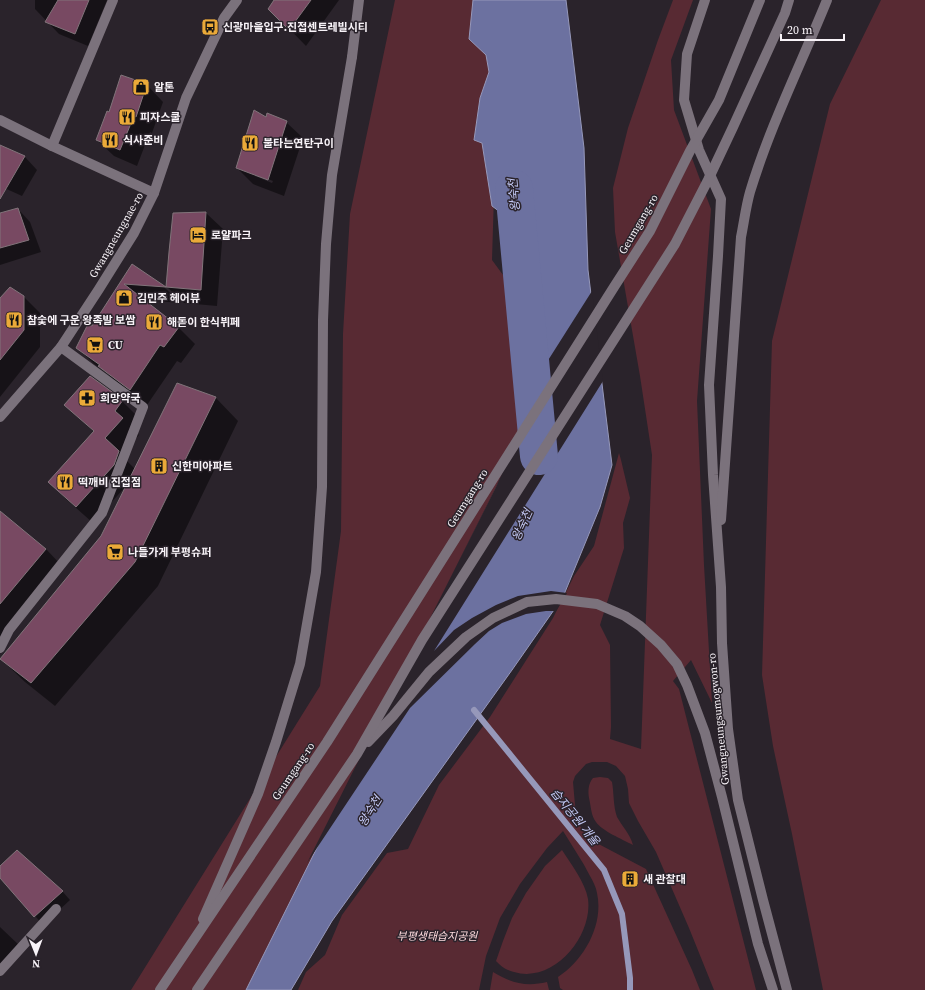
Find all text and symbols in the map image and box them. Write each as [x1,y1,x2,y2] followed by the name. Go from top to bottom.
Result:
[781,16,844,42] scale bar
[200,17,220,37] bus stop icon: 신광마을입구.진접센트레빌시티
[223,20,368,35] place label: 신광마을입구.진접센트레빌시티
[787,22,813,38] text: 20 m
[131,77,151,97] shop icon: 알톤
[154,80,174,95] place label: 알톤
[117,107,137,127] restaurant icon: 피자스쿨
[140,110,180,125] place label: 피자스쿨
[100,130,120,150] restaurant icon: 식사준비
[123,133,163,148] place label: 식사준비
[240,133,260,153] restaurant icon: 불타는연탄구이
[263,136,334,151] place label: 불타는연탄구이
[504,176,523,212] water label: 왕숙천
[86,190,147,281] street label: Gwangneungnae-ro
[615,192,662,257] street label: Geumgang-ro
[188,225,208,245] hotel icon: 로얄파크
[211,228,251,243] place label: 로얄파크
[114,288,134,308] shop icon: 김민주 헤어뷰
[137,291,200,306] place label: 김민주 헤어뷰
[4,310,24,330] restaurant icon: 참숯에 구운 왕족발 보쌈
[144,312,164,332] restaurant icon: 해돋이 한식뷔페
[27,313,135,328] place label: 참숯에 구운 왕족발 보쌈
[167,315,240,330] place label: 해돋이 한식뷔페
[85,335,105,355] supermarket icon: CU
[108,338,123,353] place label: CU
[77,388,97,408] pharmacy icon: 희망약국
[100,391,140,406] place label: 희망약국
[149,456,169,476] building icon: 신한미아파트
[172,459,233,474] place label: 신한미아파트
[443,466,491,531] street label: Geumgang-ro
[55,472,75,492] restaurant icon: 떡깨비 진접점
[78,475,141,490] place label: 떡깨비 진접점
[508,505,537,543] water label: 왕숙천
[105,542,125,562] supermarket icon: 나들가게 부평슈퍼
[128,545,211,560] place label: 나들가게 부평슈퍼
[704,652,733,786] street label: Gwangneungsumogwon-ro
[269,739,318,803] street label: Geumgang-ro
[547,785,604,850] water label: 습지공원 개울
[354,791,387,829] water label: 왕숙천
[620,869,640,889] building icon: 새 관찰대
[643,872,686,887] place label: 새 관찰대
[397,929,478,944] park label: 부평생태습지공원
[16,934,56,974] north arrow
[32,956,40,971] text: N

